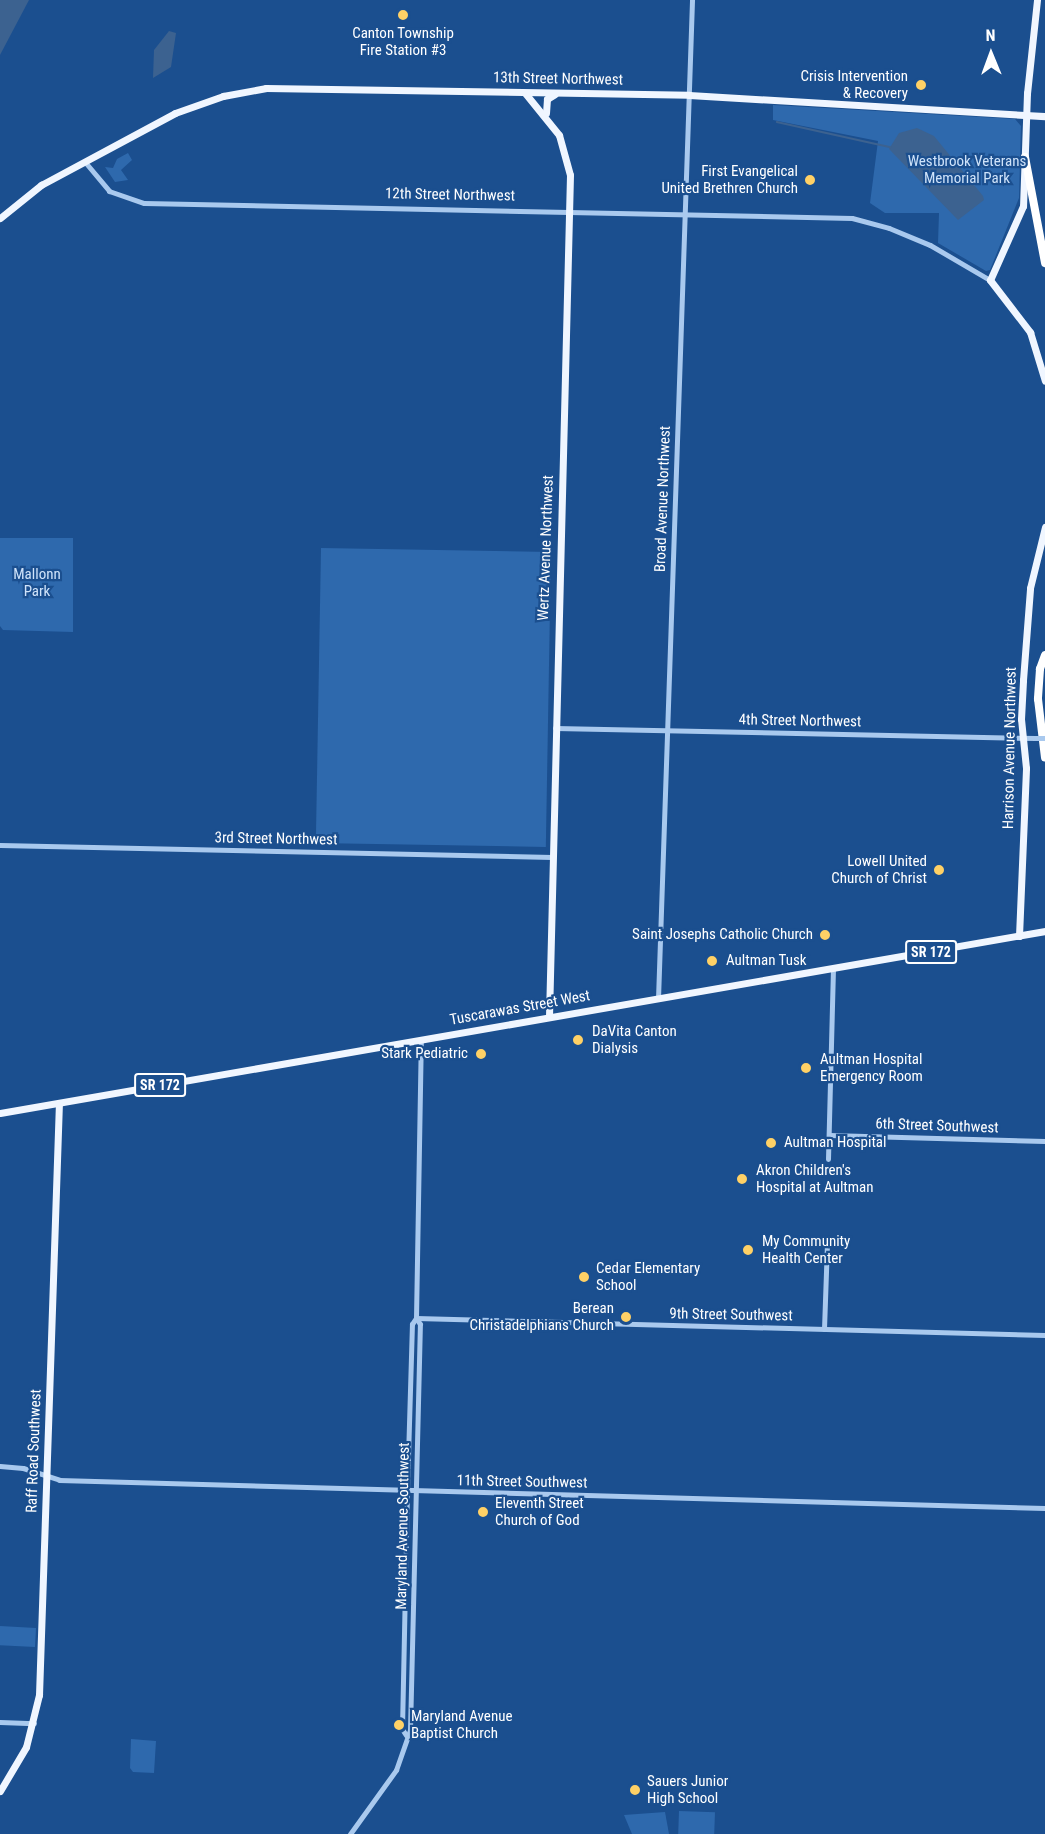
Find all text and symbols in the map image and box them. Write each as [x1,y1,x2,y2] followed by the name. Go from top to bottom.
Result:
[396,8,410,22] marker: Canton Township Fire Station #3
[352,24,454,59] place label: Canton Township Fire Station #3
[961,24,1021,84] north arrow
[986,26,996,45] text: N
[800,67,908,102] place label: Crisis Intervention & Recovery
[493,69,623,89] street label: 13th Street Northwest
[912,76,930,94] marker: Crisis Intervention & Recovery
[908,152,1026,187] park label: Westbrook Veterans Memorial Park
[661,162,798,197] place label: First Evangelical United Brethren Church
[803,173,817,187] marker: First Evangelical United Brethren Church
[385,185,515,205] street label: 12th Street Northwest
[651,426,675,572] street label: Broad Avenue Northwest
[534,475,558,621] street label: Wertz Avenue Northwest
[13,565,61,600] park label: Mallonn Park
[1000,667,1020,829] street label: Harrison Avenue Northwest
[739,711,861,731] street label: 4th Street Northwest
[214,829,338,849] street label: 3rd Street Northwest
[831,852,927,887] place label: Lowell United Church of Christ
[932,863,946,877] marker: Lowell United Church of Christ
[632,926,813,944] place label: Saint Josephs Catholic Church
[818,928,832,942] marker: Saint Josephs Catholic Church
[904,941,958,963] road number: SR 172
[703,952,721,970] marker: Aultman Tusk
[726,952,807,970] place label: Aultman Tusk
[448,987,592,1029] street label: Tuscarawas Street West
[592,1022,677,1057] place label: DaVita Canton Dialysis
[569,1031,587,1049] marker: DaVita Canton Dialysis
[381,1045,468,1063] place label: Stark Pediatric
[472,1045,490,1063] marker: Stark Pediatric
[820,1050,923,1085] place label: Aultman Hospital Emergency Room
[797,1059,815,1077] marker: Aultman Hospital Emergency Room
[133,1074,187,1096] road number: SR 172
[875,1115,999,1137] street label: 6th Street Southwest
[762,1134,780,1152] marker: Aultman Hospital
[784,1134,886,1152] place label: Aultman Hospital
[756,1161,874,1196] place label: Akron Children's Hospital at Aultman
[733,1170,751,1188] marker: Akron Children's Hospital at Aultman
[762,1232,850,1267] place label: My Community Health Center
[739,1241,757,1259] marker: My Community Health Center
[596,1259,700,1294] place label: Cedar Elementary School
[577,1270,591,1284] marker: Cedar Elementary School
[469,1299,614,1334] place label: Berean Christadelphians Church
[669,1305,793,1325] street label: 9th Street Southwest
[619,1310,633,1324] marker: Berean Christadelphians Church
[23,1389,45,1513] street label: Raff Road Southwest
[393,1442,413,1610] street label: Maryland Avenue Southwest
[456,1472,588,1492] street label: 11th Street Southwest
[495,1494,584,1529] place label: Eleventh Street Church of God
[476,1505,490,1519] marker: Eleventh Street Church of God
[411,1707,512,1742] place label: Maryland Avenue Baptist Church
[392,1718,406,1732] marker: Maryland Avenue Baptist Church
[647,1772,728,1807] place label: Sauers Junior High School
[628,1783,642,1797] marker: Sauers Junior High School

